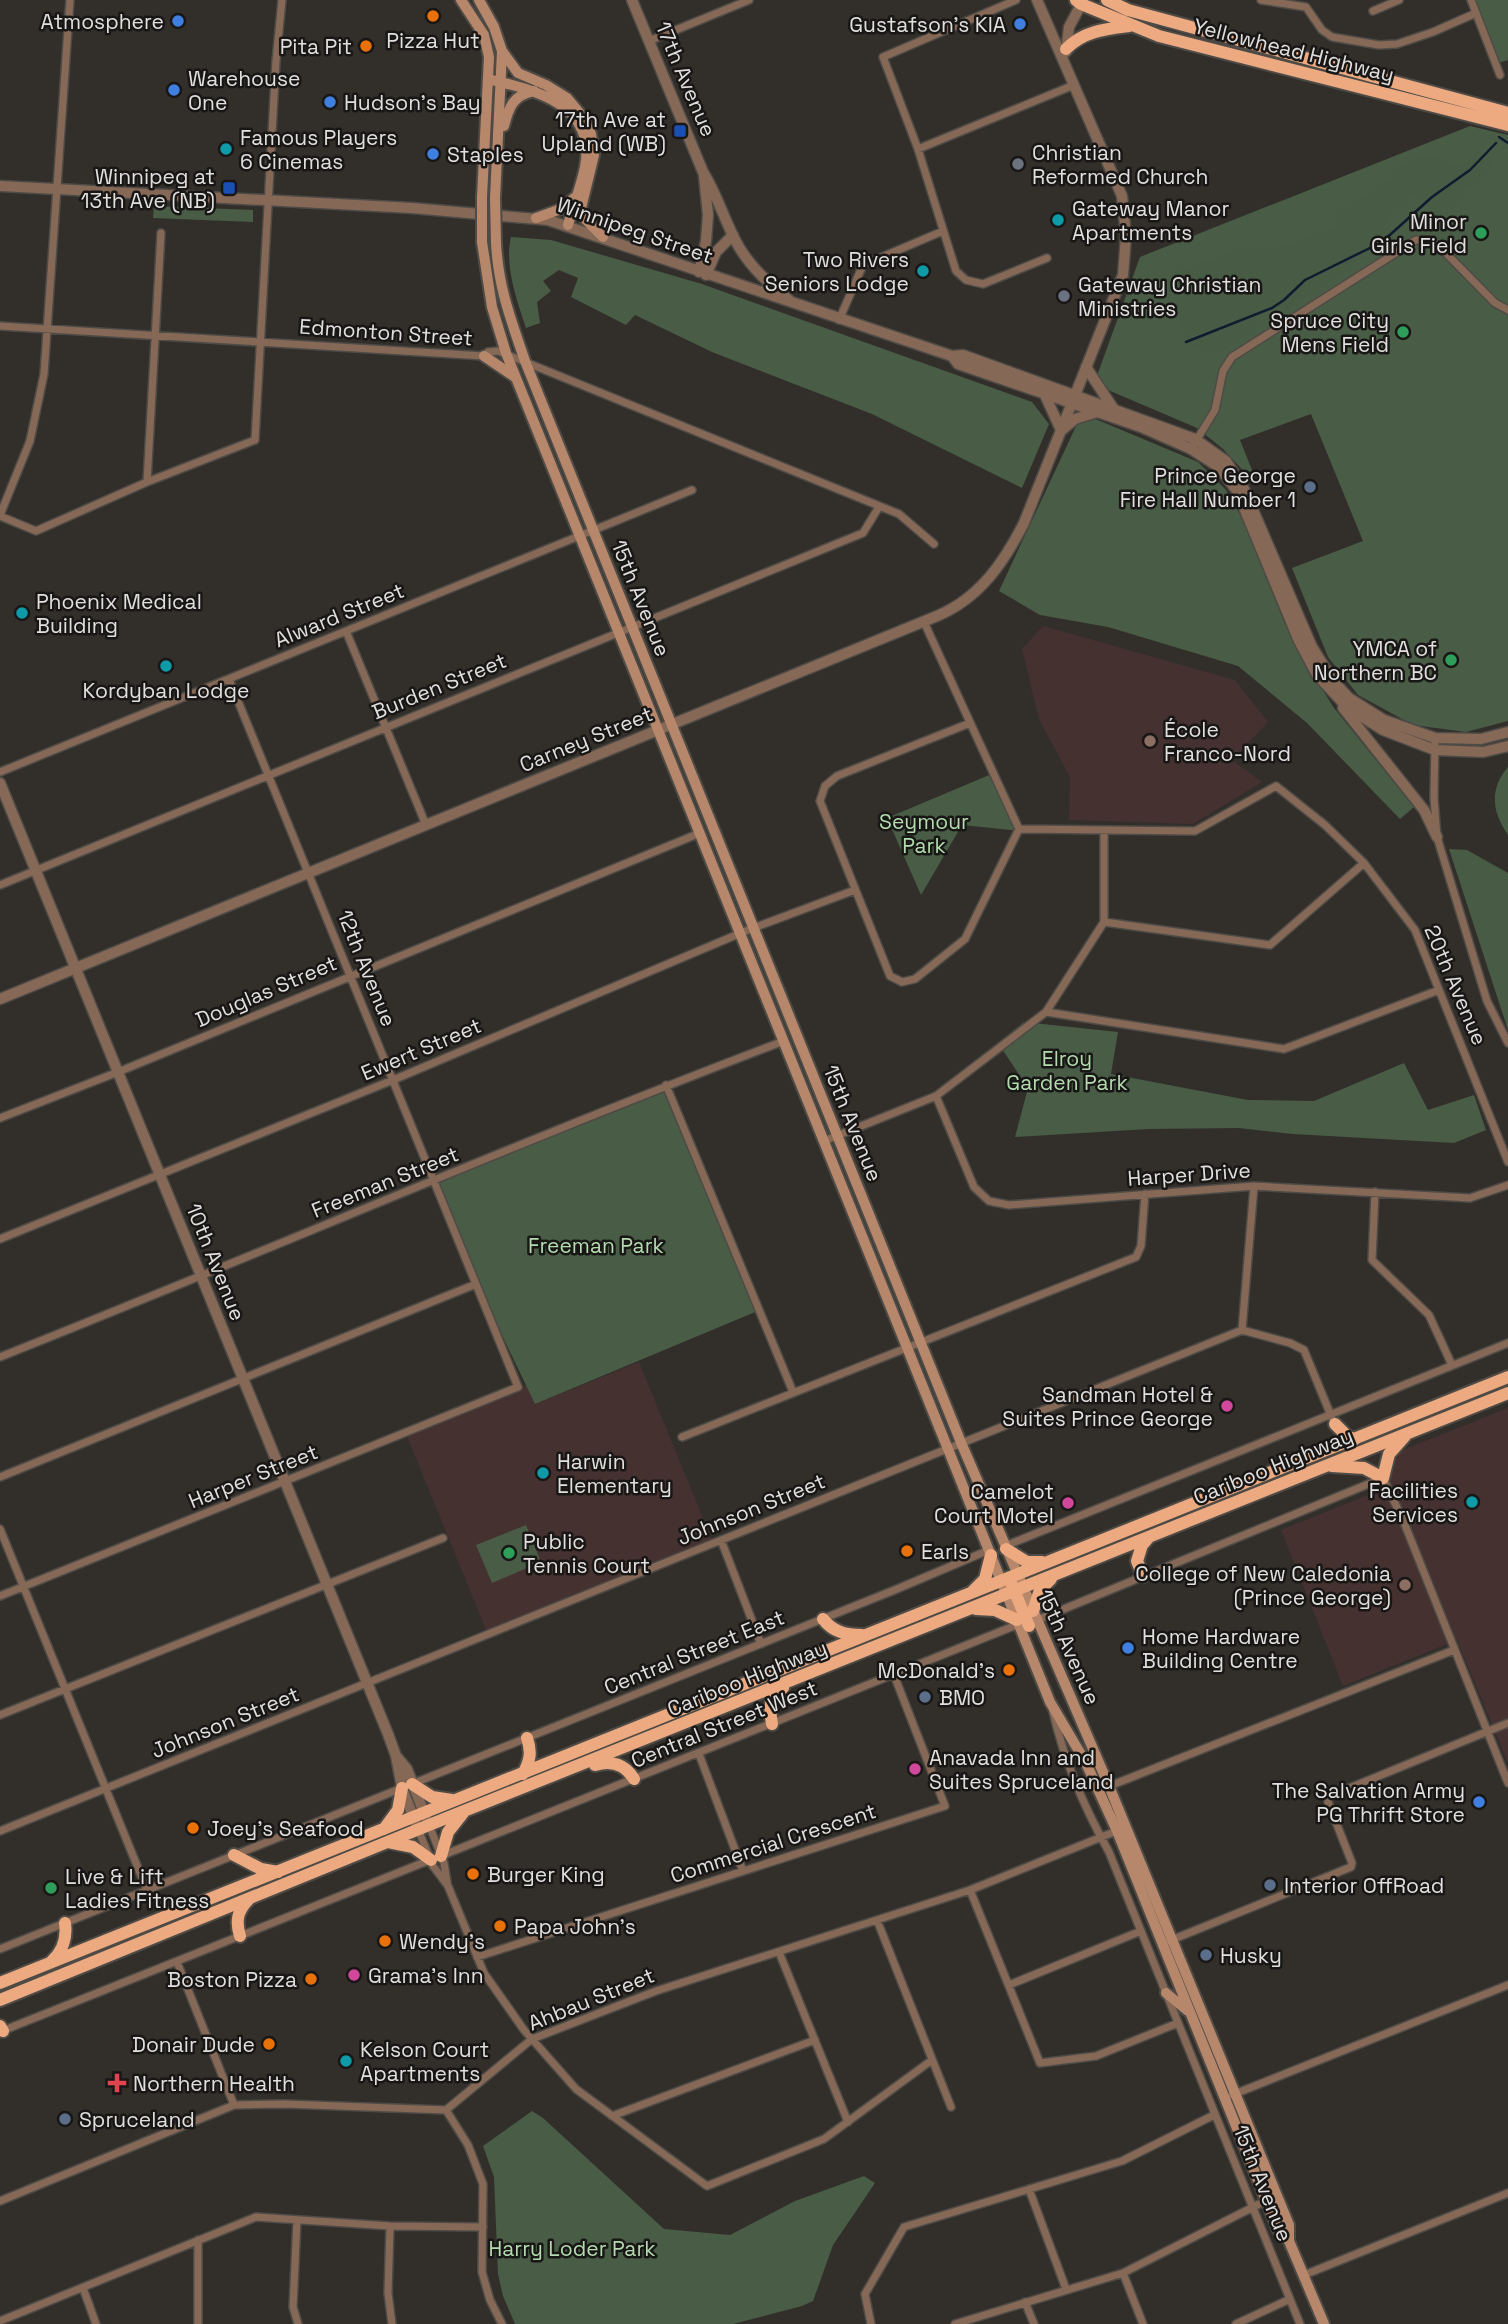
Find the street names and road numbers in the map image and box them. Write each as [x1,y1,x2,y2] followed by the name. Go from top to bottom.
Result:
[1191,12,1397,88] street label: Yellowhead Highway
[650,17,722,141] street label: 17th Avenue
[553,191,717,269] street label: Winnipeg Street
[298,312,474,352] street label: Edmonton Street
[605,536,677,660] street label: 15th Avenue
[270,577,408,653] street label: Alward Street
[368,647,510,725] street label: Burden Street
[515,700,657,778] street label: Carney Street
[331,906,403,1030] street label: 12th Avenue
[1419,921,1493,1049] street label: 20th Avenue
[191,949,341,1033] street label: Douglas Street
[357,1012,485,1086] street label: Ewert Street
[817,1061,889,1185] street label: 15th Avenue
[307,1140,463,1224] street label: Freeman Street
[1127,1156,1251,1192] street label: Harper Drive
[180,1199,252,1325] street label: 10th Avenue
[1189,1422,1357,1510] street label: Cariboo Highway
[184,1438,322,1514] street label: Harper Street
[673,1467,829,1551] street label: Johnson Street
[1032,1585,1106,1709] street label: 15th Avenue
[600,1603,788,1701] street label: Central Street East
[663,1634,831,1722] street label: Cariboo Highway
[627,1674,821,1774] street label: Central Street West
[147,1680,303,1764] street label: Johnson Street
[667,1797,879,1889] street label: Commercial Crescent
[524,1961,658,2037] street label: Ahbau Street
[1227,2121,1299,2245] street label: 15th Avenue

